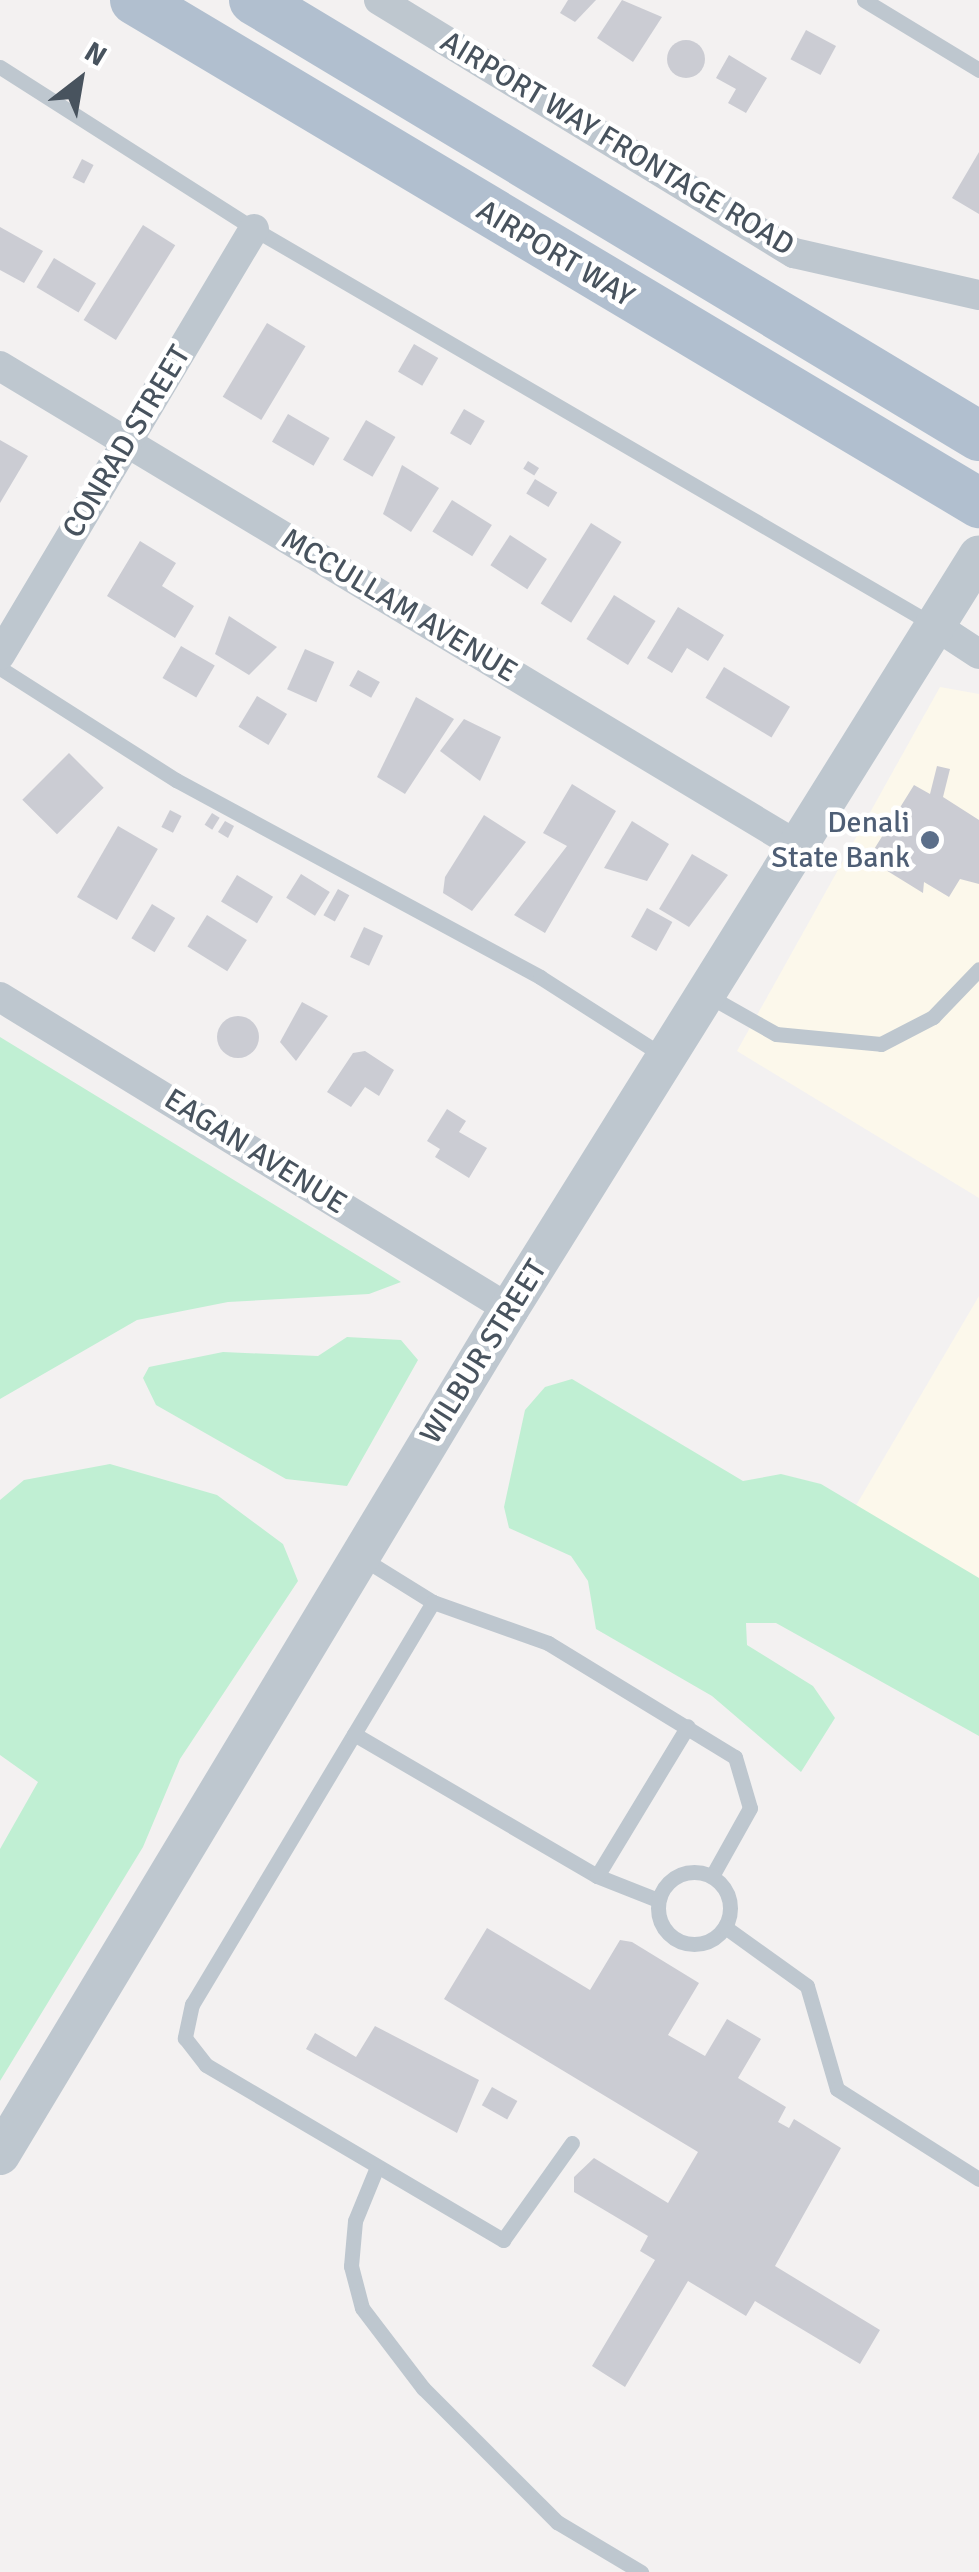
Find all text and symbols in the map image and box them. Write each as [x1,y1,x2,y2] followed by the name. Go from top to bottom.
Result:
[434,24,800,264] street label: AIRPORT WAY FRONTAGE ROAD
[30,30,130,130] north arrow
[78,35,113,74] text: N
[470,193,640,315] street label: AIRPORT WAY
[55,339,199,545] street label: CONRAD STREET
[275,521,523,691] street label: MCCULLAM AVENUE
[771,805,910,876] place label: Denali State Bank
[919,829,941,851] marker: Denali State Bank
[157,1082,353,1222] street label: EAGAN AVENUE
[413,1253,555,1451] street label: WILBUR STREET

